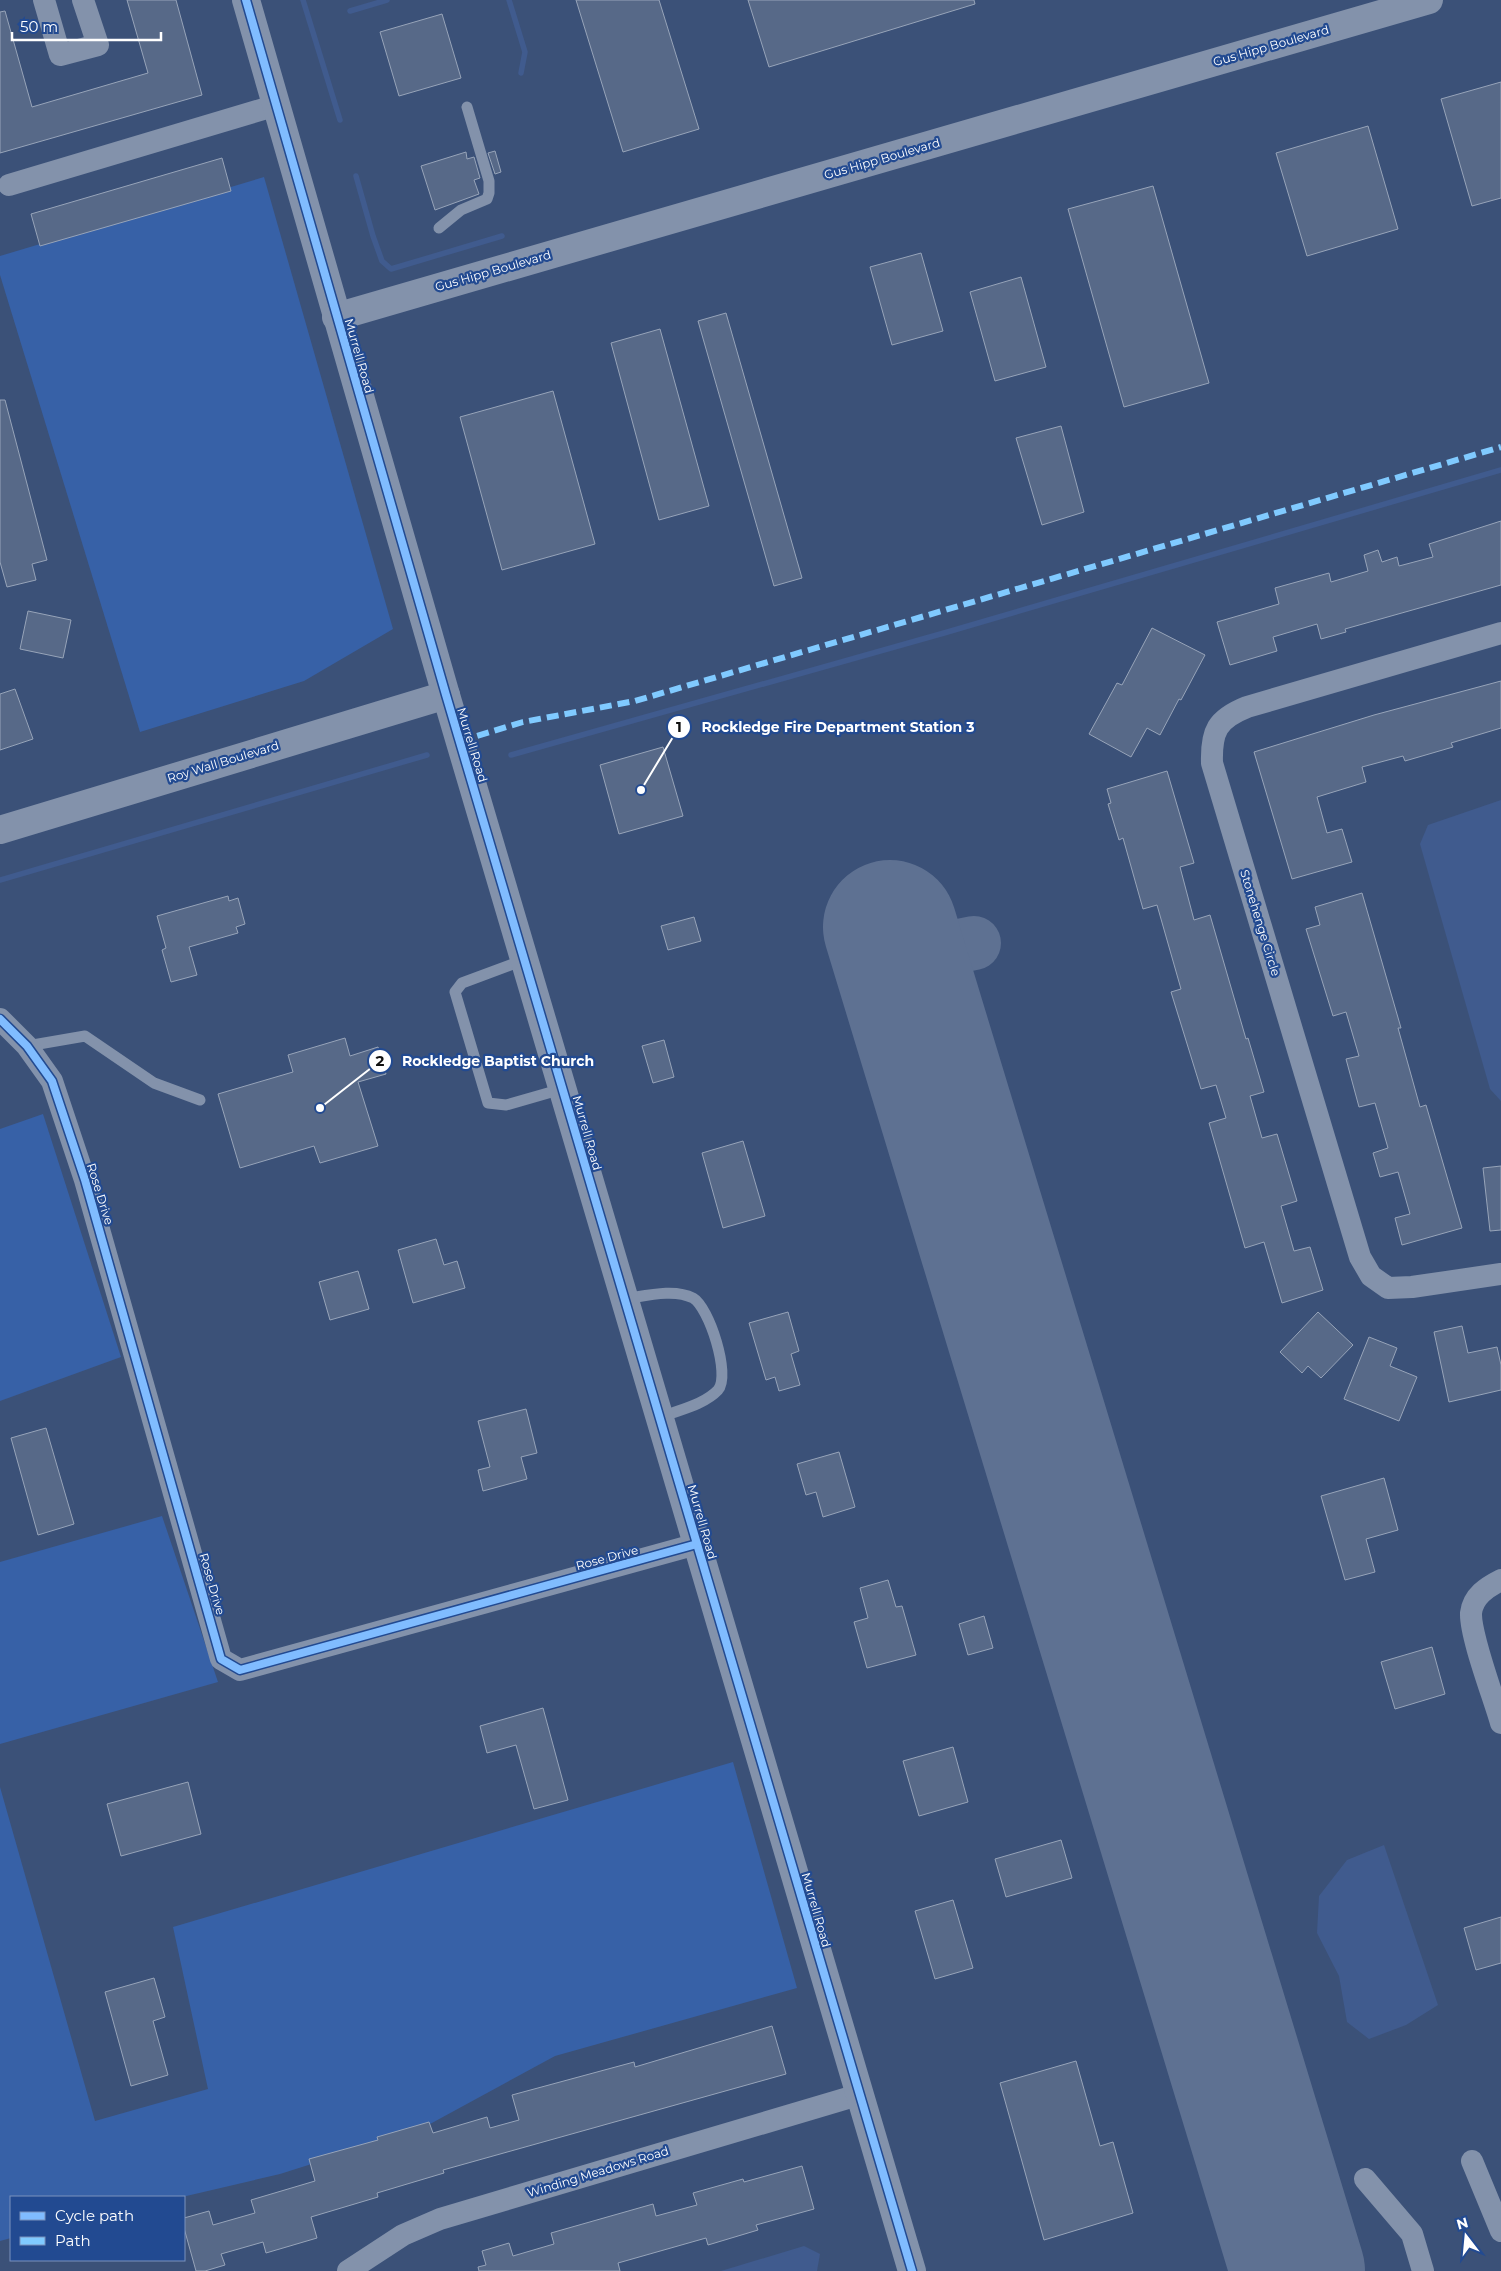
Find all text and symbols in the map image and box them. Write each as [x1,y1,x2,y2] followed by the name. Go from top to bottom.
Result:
[12,10,161,42] scale bar
[20,17,58,36] text: 50 m
[1211,22,1331,69] street label: Gus Hipp Boulevard
[822,135,942,182] street label: Gus Hipp Boulevard
[433,247,553,294] street label: Gus Hipp Boulevard
[342,317,377,395] street label: Murrell Road
[454,706,491,784] street label: Murrell Road
[666,713,984,742] callout: Rockledge Fire Department Station 3
[676,717,682,736] text: 1
[701,718,975,736] text: Rockledge Fire Department Station 3
[165,737,281,786] street label: Roy Wall Boulevard
[1237,868,1284,978] street label: Stonehenge Circle
[367,1046,604,1075] callout: Rockledge Baptist Church
[376,1051,385,1070] text: 2
[402,1052,594,1070] text: Rockledge Baptist Church
[570,1094,605,1172] street label: Murrell Road
[84,1161,117,1227] street label: Rose Drive
[685,1483,720,1561] street label: Murrell Road
[574,1542,640,1573] street label: Rose Drive
[196,1551,228,1617] street label: Rose Drive
[799,1871,834,1949] street label: Murrell Road
[525,2143,670,2200] street label: Winding Meadows Road
[10,2196,185,2261] legend
[55,2206,134,2225] text: Cycle path
[1441,2211,1491,2261] north arrow
[1454,2213,1470,2234] text: N
[55,2231,91,2250] text: Path

